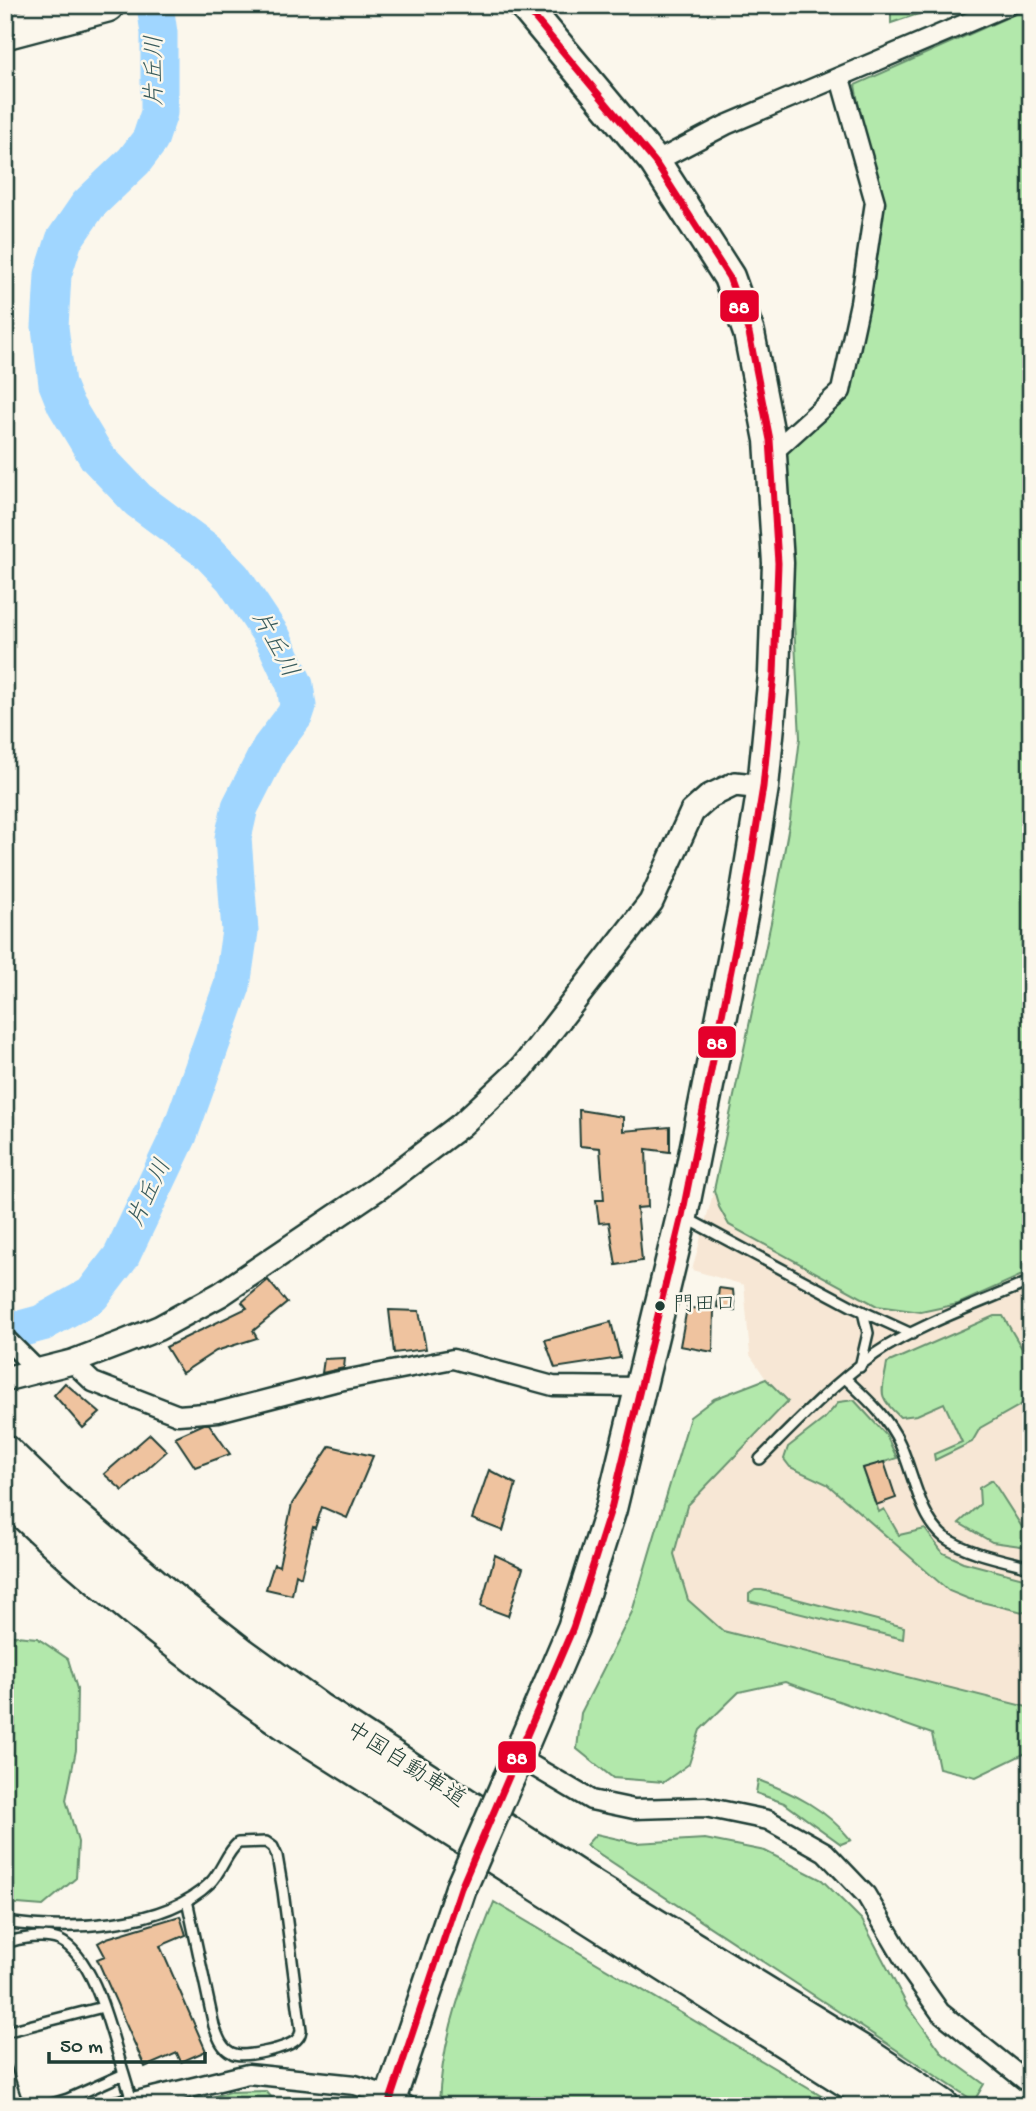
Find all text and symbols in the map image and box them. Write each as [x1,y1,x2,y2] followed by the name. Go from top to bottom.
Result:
[142,35,171,107] water label: 片丘川
[719,289,760,323] line badge: 88
[729,298,750,321] text: 88
[243,606,303,684] water label: 片丘川
[697,1025,737,1059] line badge: 88
[707,1034,728,1057] text: 88
[123,1155,179,1233] water label: 片丘川
[673,1294,736,1319] place label: 門田口
[653,1299,667,1313] marker: 門田口
[340,1716,471,1815] street label: 中国自動車道
[497,1740,537,1774] line badge: 88
[507,1749,528,1772] text: 88
[49,2020,205,2064] scale bar
[60,2036,103,2061] text: 50 m

